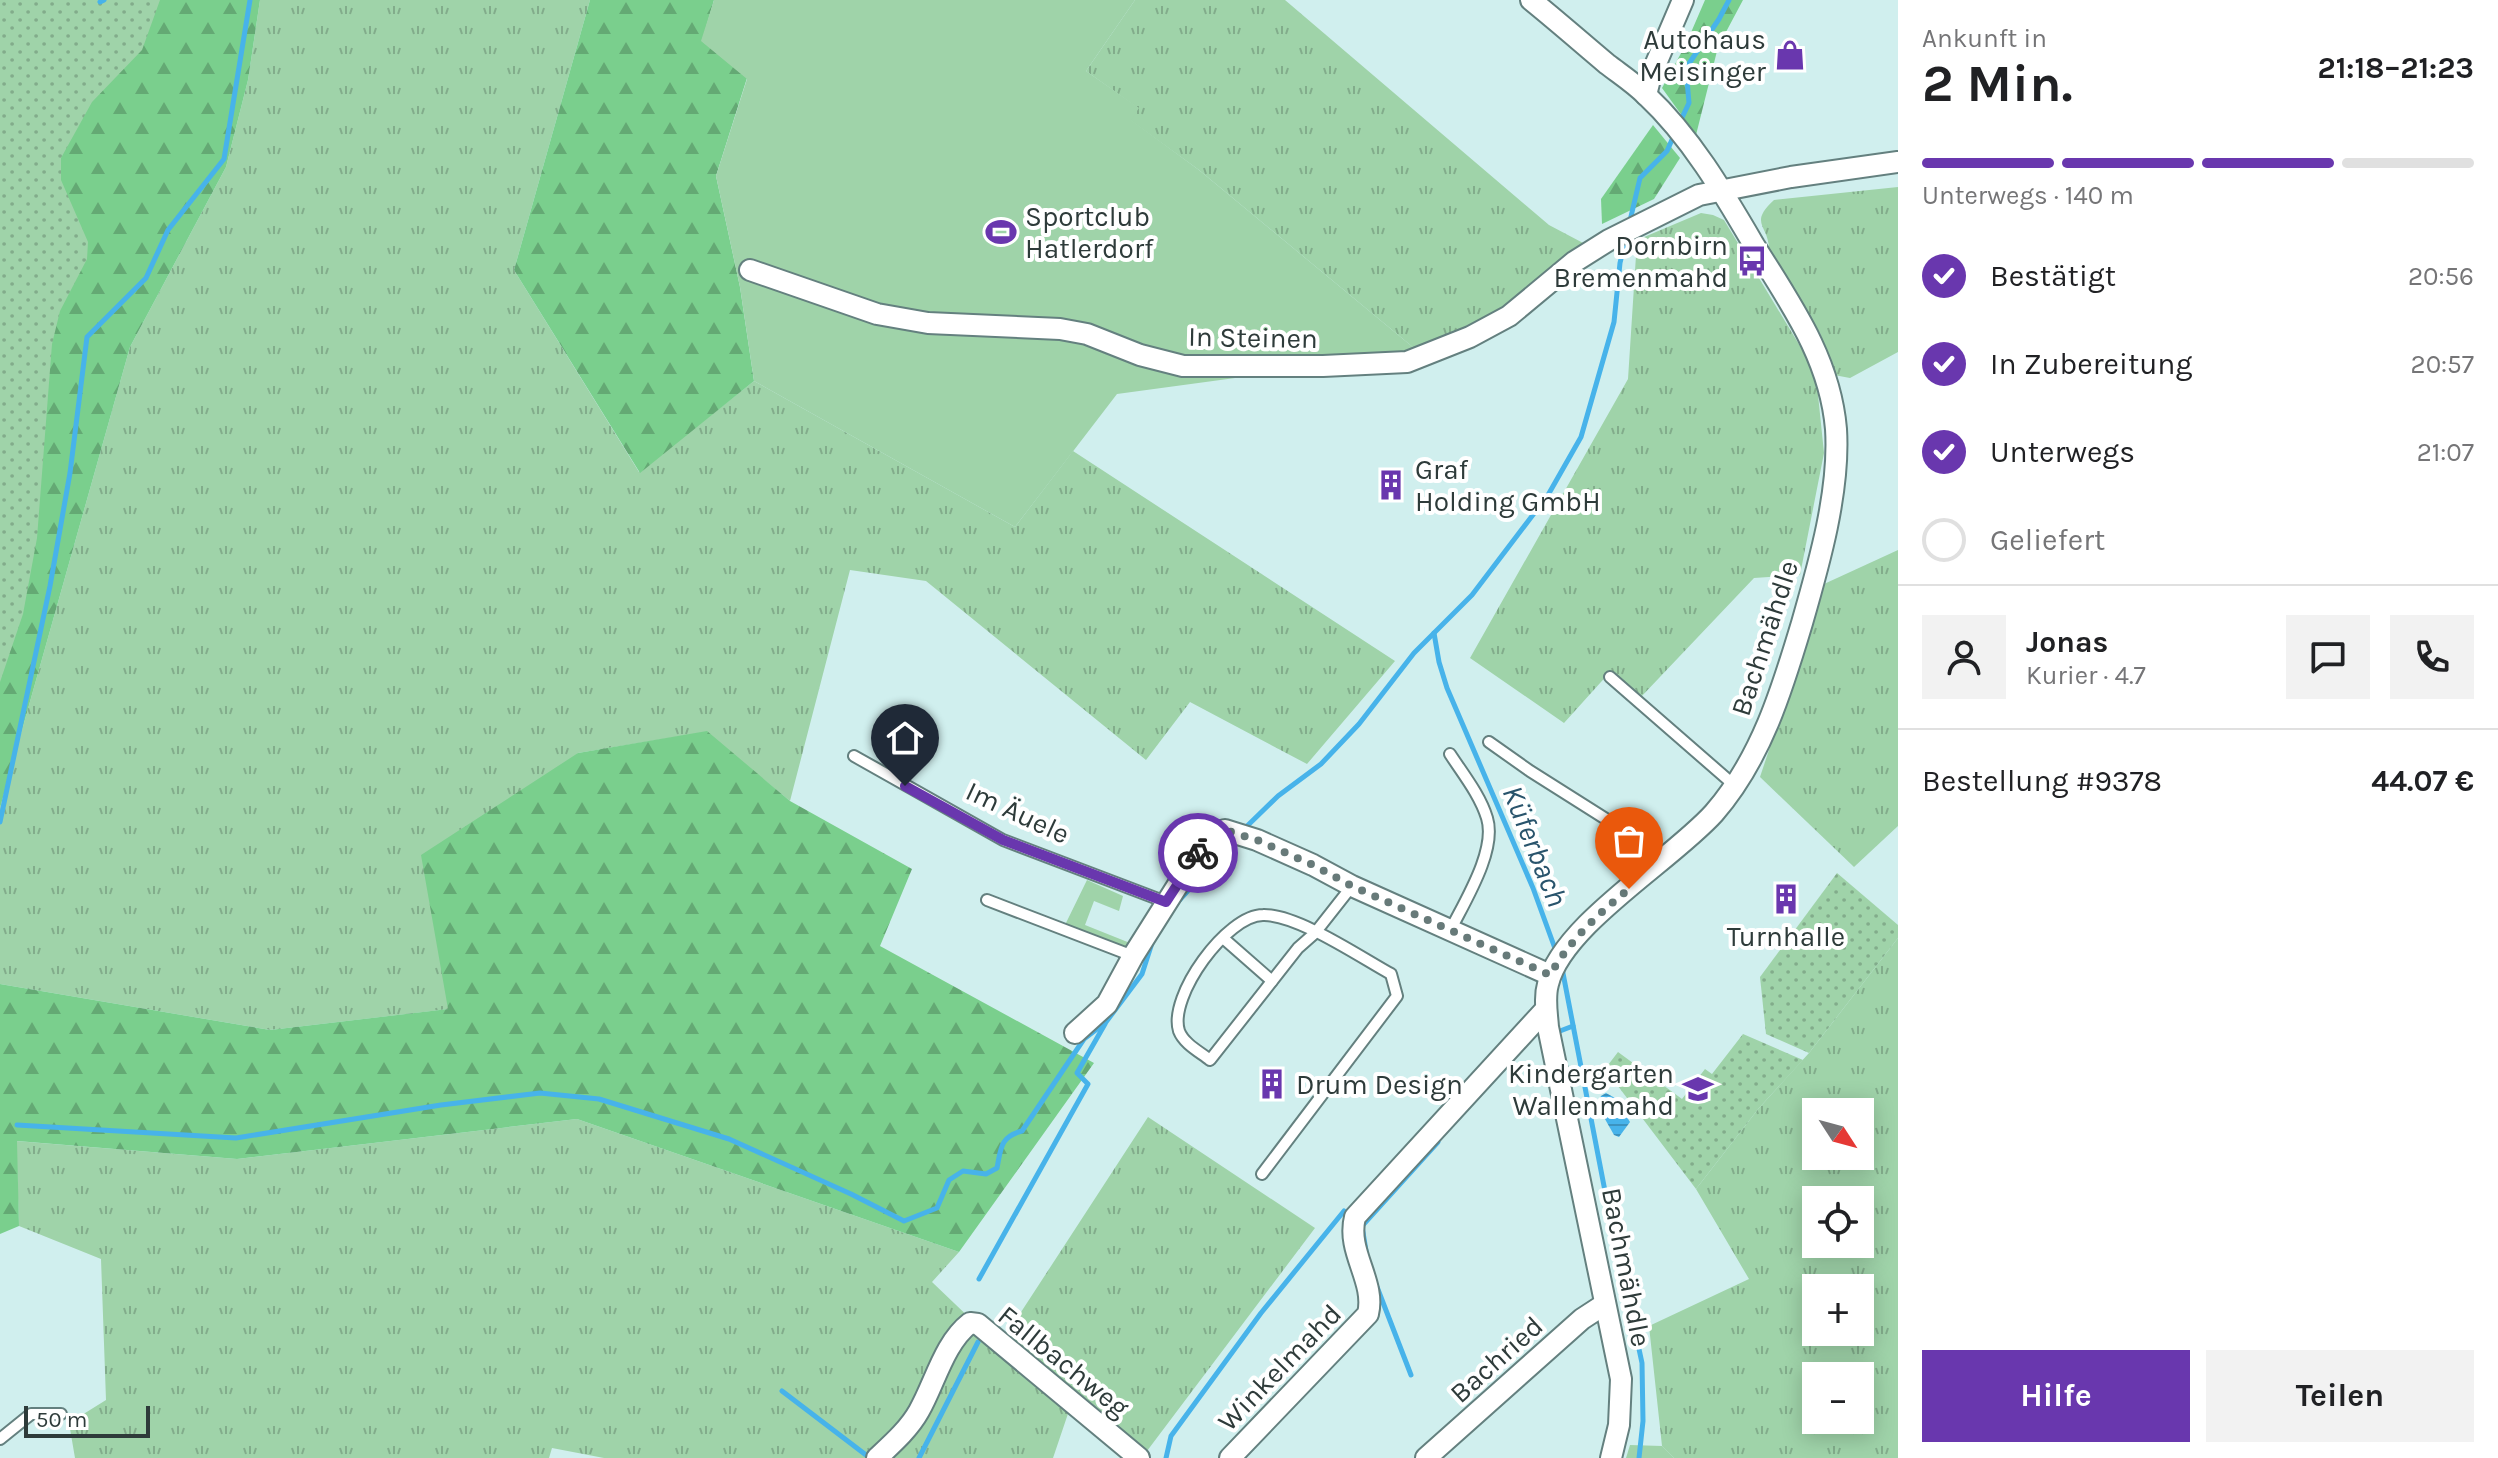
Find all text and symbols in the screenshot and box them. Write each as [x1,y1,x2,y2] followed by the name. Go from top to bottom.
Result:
[1639,23,1767,88] place label: Autohaus Meisinger
[1922,23,2047,54] text: Ankunft in
[1773,38,1807,72] shop icon: Autohaus Meisinger
[2317,50,2474,86] text: 21:18–21:23
[1922,53,2073,114] text: 2 Min.
[1922,180,2134,211] text: Unterwegs · 140 m
[1025,200,1154,265] place label: Sportclub Hatlerdorf
[984,215,1018,249] sports icon: Sportclub Hatlerdorf
[1554,229,1728,294] place label: Dornbirn Bremenmahd
[1735,244,1769,278] bus stop icon: Dornbirn Bremenmahd
[1922,254,1966,298] icon: check
[1990,258,2116,294] text: Bestätigt
[2408,261,2474,292] text: 20:56
[1188,320,1318,355] street label: In Steinen
[1922,342,1966,386] icon: check
[1990,346,2192,382] text: In Zubereitung
[2411,349,2474,380] text: 20:57
[1922,430,1966,474] icon: check
[1990,434,2135,470] text: Unterwegs
[2417,437,2474,468] text: 21:07
[1415,453,1601,518] place label: Graf Holding GmbH
[1374,468,1408,502] building icon: Graf Holding GmbH
[1990,522,2105,558] text: Geliefert
[1724,556,1805,720] street label: Bachmähdle
[1922,615,2006,699] button: person
[2286,615,2370,699] button: chat
[2390,615,2474,699] button: phone
[2026,624,2108,660] text: Jonas
[2026,660,2146,691] text: Kurier · 4.7
[871,704,939,786] pin
[883,716,927,760] icon: home
[1922,763,2162,799] text: Bestellung #9378
[2371,763,2474,799] text: 44.07 €
[961,774,1075,851] street label: Im Äuele
[1494,780,1576,912] water label: Küferbach
[1595,807,1663,889] pin
[1158,813,1238,893] courier
[1607,819,1651,863] icon: bag
[1176,831,1220,875] icon: bike
[1769,882,1803,916] building icon: Turnhalle
[1727,920,1845,953] place label: Turnhalle
[1508,1057,1674,1122] place label: Kindergarten Wallenmahd
[1255,1067,1289,1101] building icon: Drum Design
[1296,1068,1463,1101] place label: Drum Design
[1681,1072,1715,1106] school or university icon: Kindergarten Wallenmahd
[1802,1098,1874,1170] north arrow
[1802,1098,1874,1434] map controls
[1595,1185,1658,1350] street label: Bachmähdle
[1802,1186,1874,1258] button: locate
[1802,1274,1874,1346] button: +
[1211,1297,1348,1438] street label: Winkelmahd
[992,1299,1136,1424] street label: Fallbachweg
[1443,1309,1550,1410] street label: Bachried
[1922,1350,2190,1442] button: Hilfe
[2206,1350,2474,1442] button: Teilen
[1802,1362,1874,1434] button: −
[24,1402,150,1438] scale bar
[36,1407,87,1433] text: 50 m

